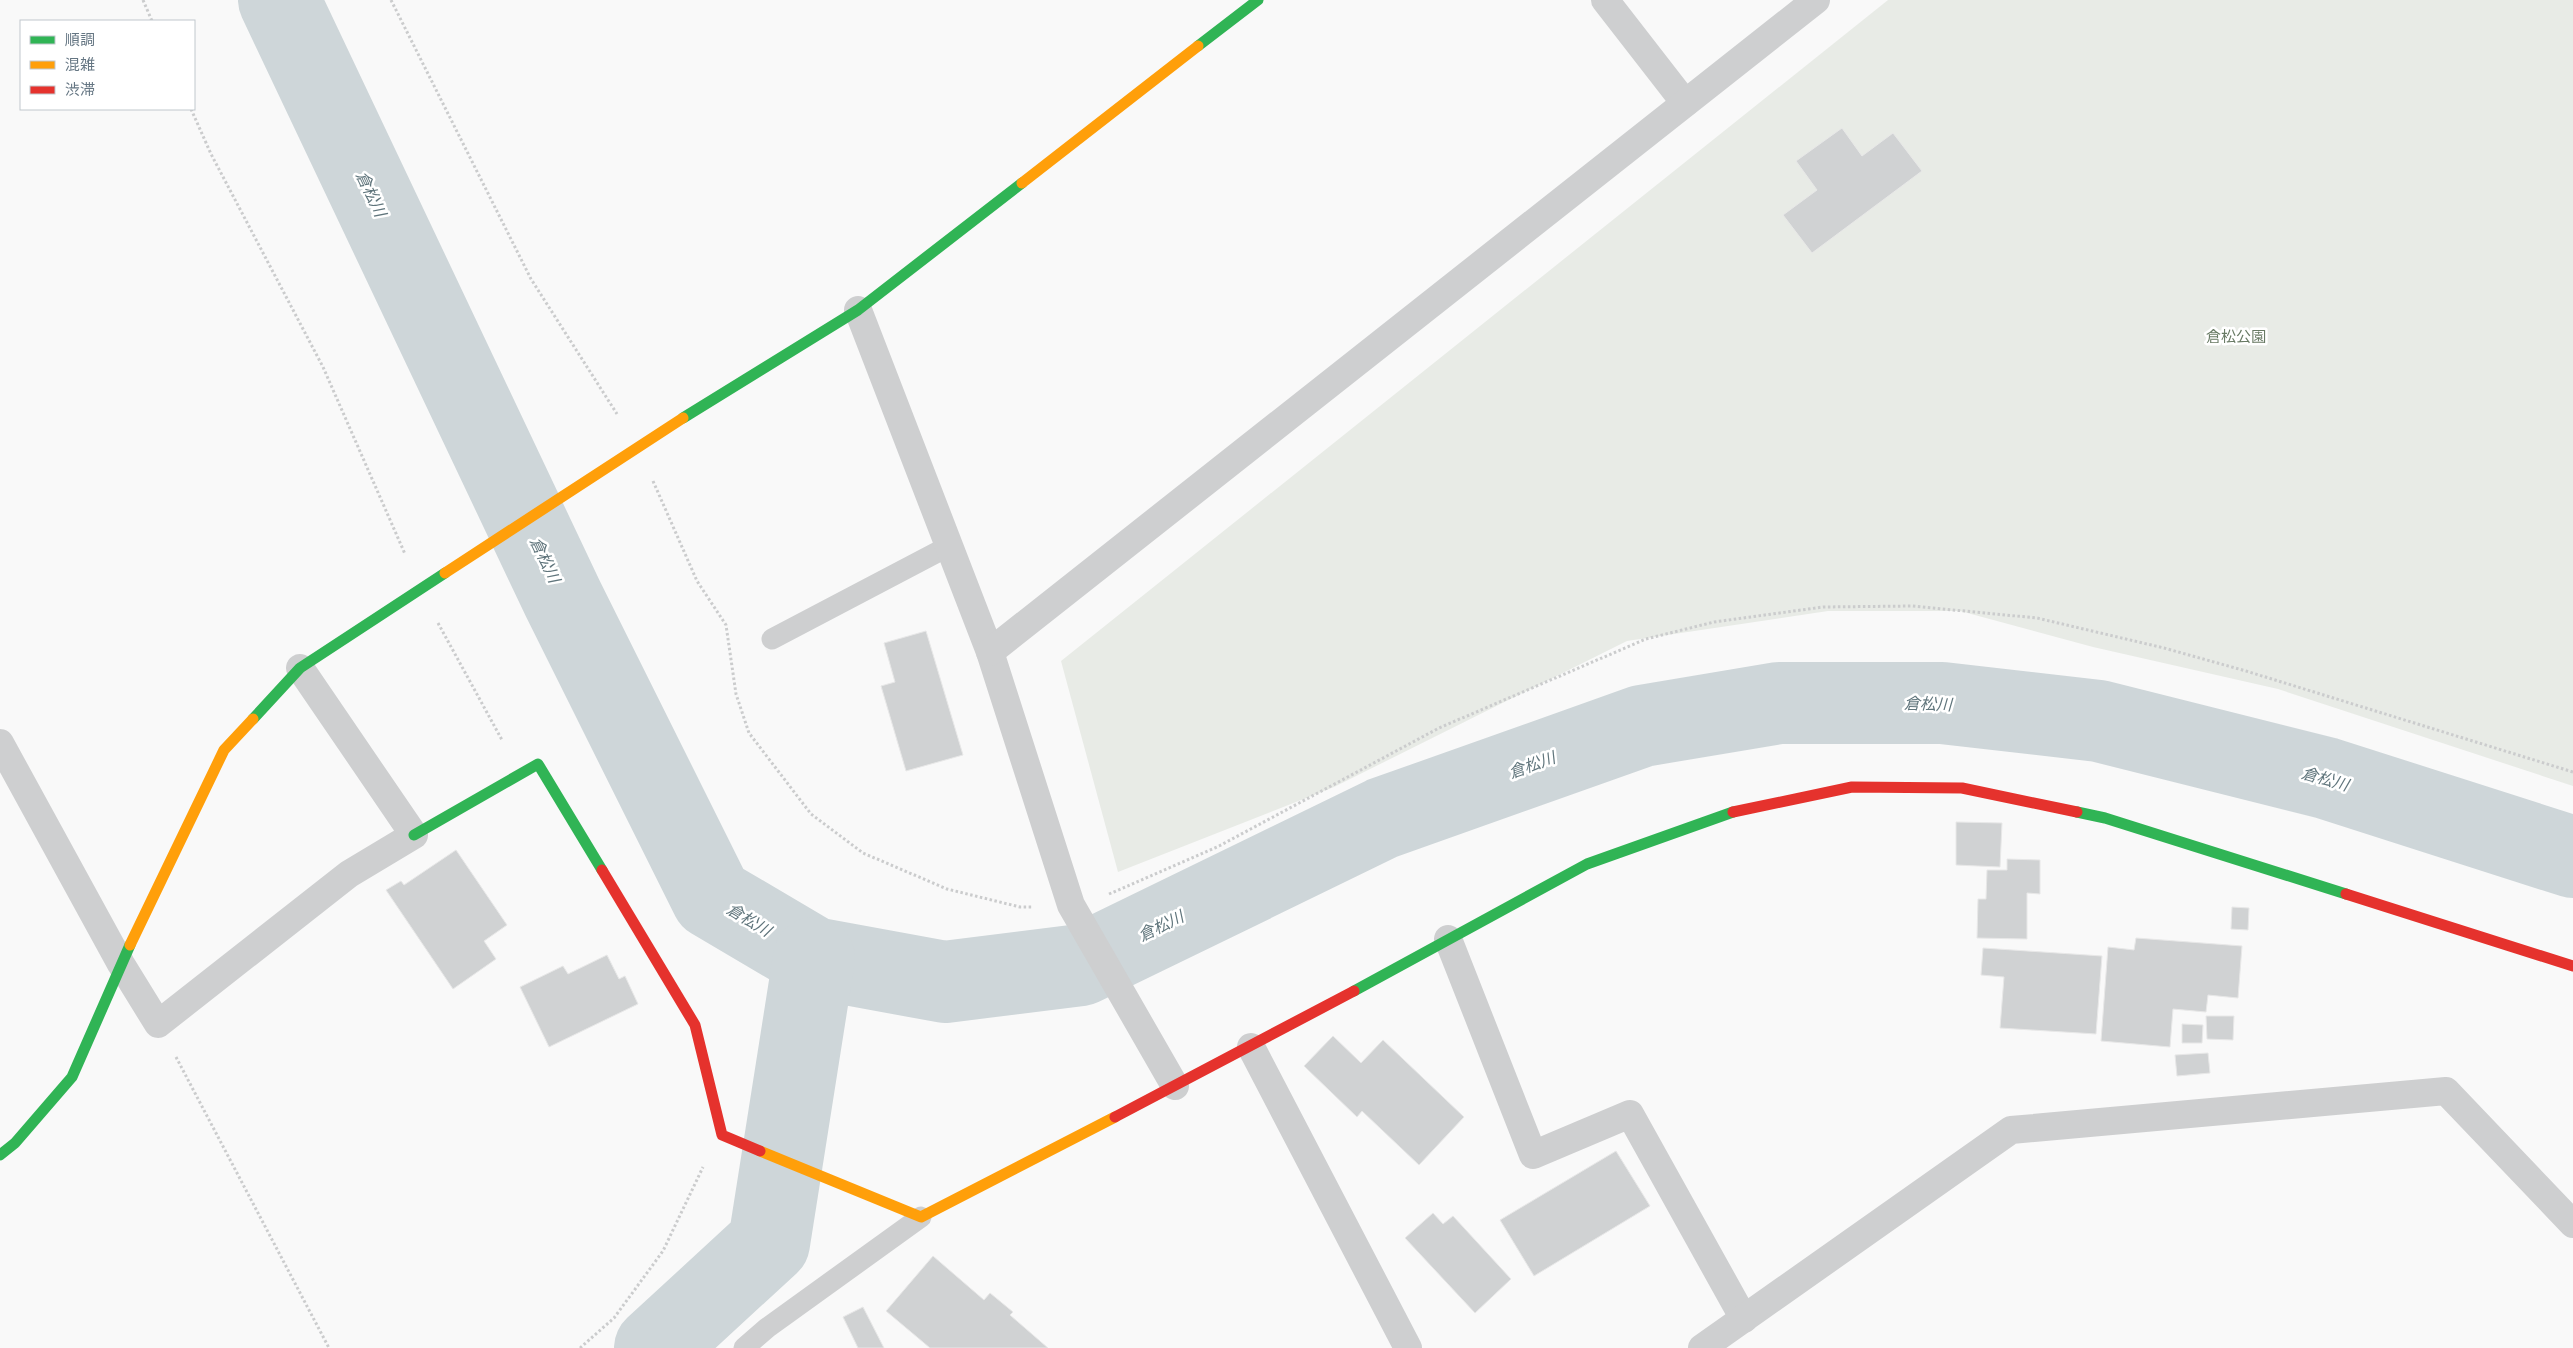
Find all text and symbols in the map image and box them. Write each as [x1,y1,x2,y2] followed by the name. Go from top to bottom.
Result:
[20,20,195,110] legend
[65,30,95,49] text: 順調
[65,55,95,74] text: 混雑
[65,80,95,99] text: 渋滞
[351,168,392,222] water label: 倉松川
[2206,327,2266,346] park label: 倉松公園
[525,534,566,588] water label: 倉松川
[1904,693,1954,715] water label: 倉松川
[1506,746,1560,783] water label: 倉松川
[2299,762,2353,796] water label: 倉松川
[723,899,777,942] water label: 倉松川
[1135,905,1189,946] water label: 倉松川

